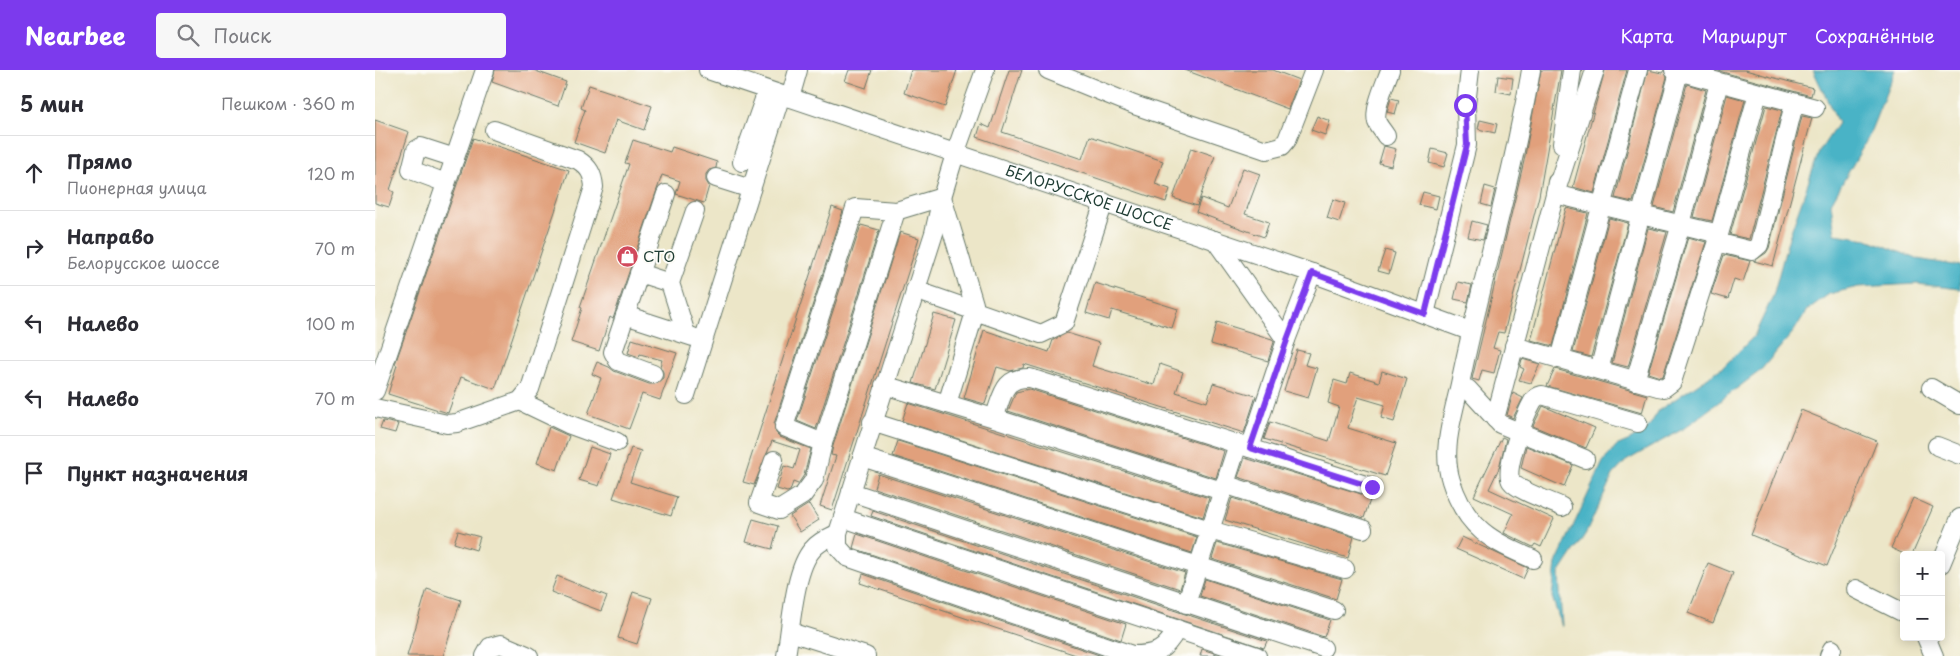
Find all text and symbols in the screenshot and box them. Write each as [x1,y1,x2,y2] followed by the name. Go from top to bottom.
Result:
[156,13,506,58] search box
[25,17,126,53] text: Nearbee
[174,21,202,49] icon: search
[214,21,271,49] text: Поиск
[1621,22,1673,49] text: Карта
[1701,22,1787,49] text: Маршрут
[1815,22,1935,49] text: Сохранённые
[20,87,84,119] text: 5 мин
[221,91,355,115] text: Пешком · 360 m
[1454,94,1477,117] route start
[67,147,132,175] text: Прямо
[1003,158,1176,235] street label: БЕЛОРУССКОЕ ШОССЕ
[20,159,48,187] icon: ahead
[308,161,355,185] text: 120 m
[67,175,207,199] text: Пионерная улица
[67,222,154,250] text: Направо
[20,234,48,262] icon: right
[315,236,355,260] text: 70 m
[643,244,675,267] place label: СТО
[615,245,639,269] shop icon: СТО
[67,250,220,274] text: Белорусское шоссе
[20,309,48,337] icon: left
[67,309,139,337] text: Налево
[306,311,355,335] text: 100 m
[20,384,48,412] icon: left
[67,384,139,412] text: Налево
[315,386,355,410] text: 70 m
[20,459,48,487] icon: arrive
[67,459,248,487] text: Пункт назначения
[1361,476,1384,499] route end
[1900,551,1945,641] map controls
[1900,551,1945,596] button: +
[1900,596,1945,641] button: −

